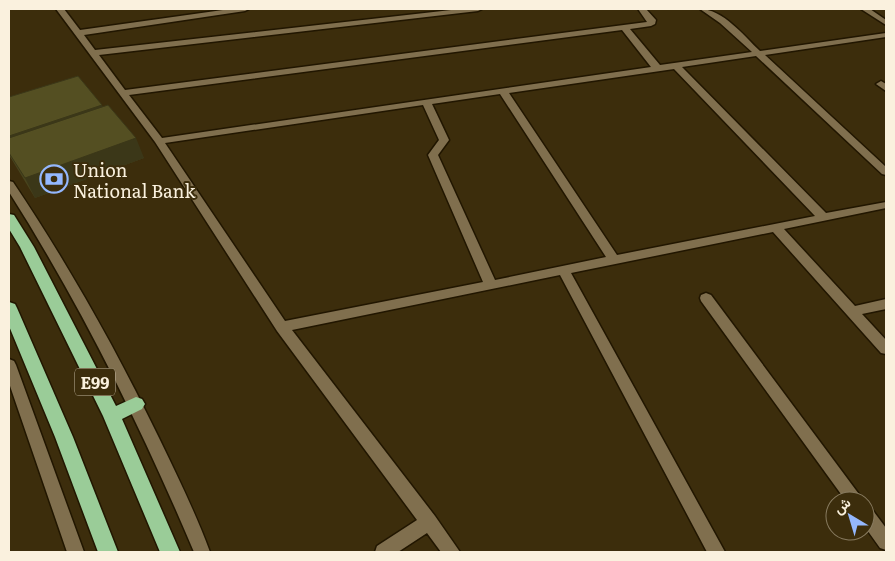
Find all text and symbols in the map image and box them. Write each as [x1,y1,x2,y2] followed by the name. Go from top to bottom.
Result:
[73,156,196,204] place label: Union National Bank
[39,164,69,194] bank icon: Union National Bank
[75,368,115,396] road number: E99
[825,491,875,541] north arrow
[829,492,854,518] text: ش

